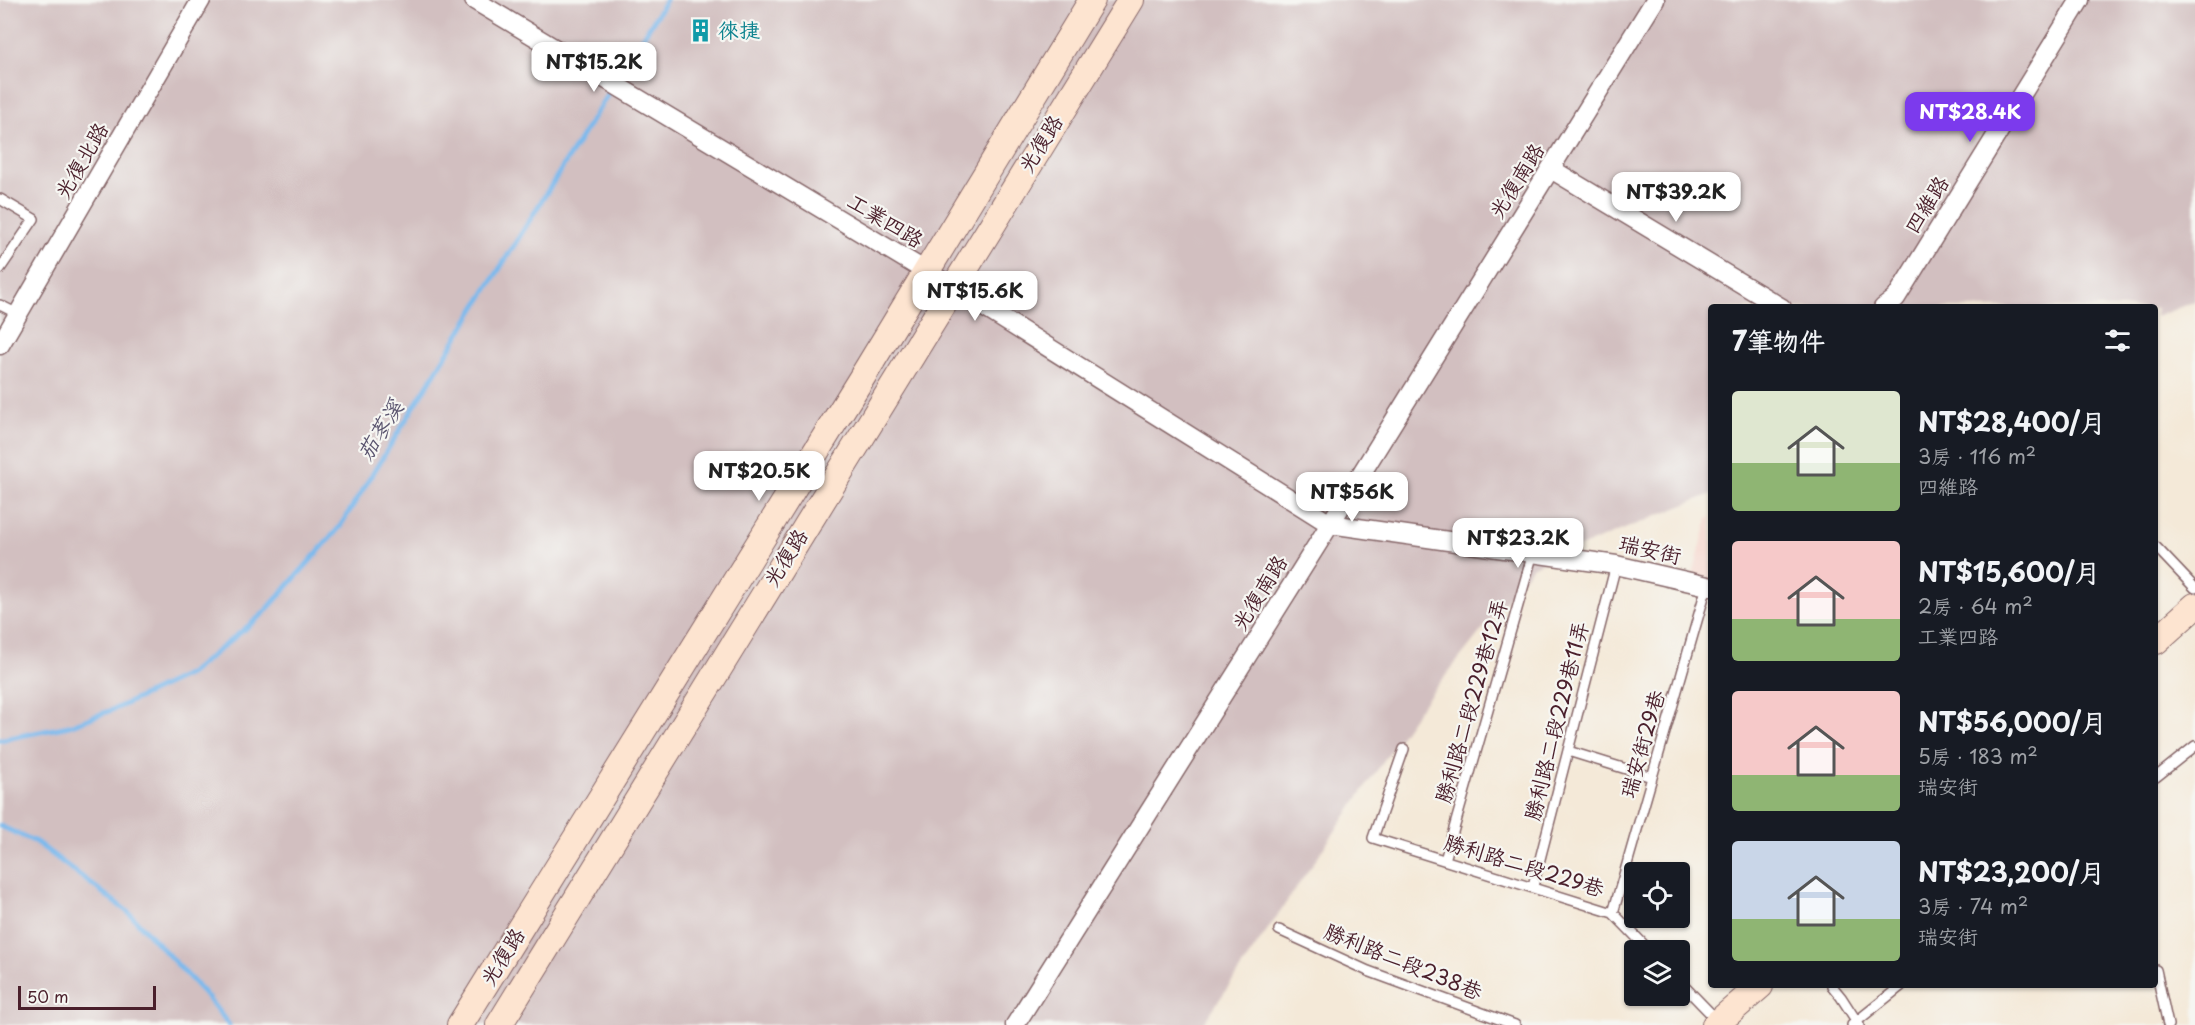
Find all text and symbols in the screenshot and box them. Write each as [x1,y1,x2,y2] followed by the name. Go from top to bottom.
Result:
[718,13,760,45] place label: 徠捷
[687,18,713,44] building icon: 徠捷
[532,42,656,93] pin: NT$15.2K
[545,46,643,76] text: NT$15.2K
[1908,92,2032,143] pin: NT$28.4K
[1919,96,2021,126] text: NT$28.4K
[1009,108,1070,178] street label: 光復路
[45,116,115,204] street label: 光復北路
[1479,136,1551,224] street label: 光復南路
[1895,169,1956,239] street label: 四維路
[1614,172,1738,223] pin: NT$39.2K
[1626,176,1726,206] text: NT$39.2K
[842,184,930,255] street label: 工業四路
[913,271,1037,322] pin: NT$15.6K
[926,275,1024,305] text: NT$15.6K
[1732,321,1825,360] text: 7筆物件
[2101,324,2134,357] icon: filters
[347,392,411,466] water label: 茄苳溪
[1918,402,2106,441] text: NT$28,400/月
[1780,415,1852,487] icon: home
[1918,441,2036,471] text: 3房 · 116 m²
[697,451,821,502] pin: NT$20.5K
[708,455,810,485] text: NT$20.5K
[1918,471,1978,501] text: 四維路
[1303,472,1401,523] pin: NT$56K
[1310,476,1394,506] text: NT$56K
[1456,518,1580,569] pin: NT$23.2K
[754,522,815,592] street label: 光復路
[1466,522,1570,552] text: NT$23.2K
[1616,525,1685,571] street label: 瑞安街
[1222,548,1294,636] street label: 光復南路
[1918,552,2100,591] text: NT$15,600/月
[1780,565,1852,637] icon: home
[1918,591,2033,621] text: 2房 · 64 m²
[1426,594,1515,807] street label: 勝利路二段229巷12弄
[1515,617,1595,824] street label: 勝利路二段229巷11弄
[1918,621,1998,651] text: 工業四路
[1610,686,1672,801] street label: 瑞安街29巷
[1918,702,2107,741] text: NT$56,000/月
[1780,715,1852,787] icon: home
[1918,741,2038,771] text: 5房 · 183 m²
[1918,771,1978,801] text: 瑞安街
[1440,824,1609,904] street label: 勝利路二段229巷
[1918,852,2105,891] text: NT$23,200/月
[1624,862,1690,1006] map controls
[1624,862,1690,928] button: locate
[1780,865,1852,937] icon: home
[1918,891,2028,921] text: 3房 · 74 m²
[1320,914,1488,1006] street label: 勝利路二段238巷
[471,921,532,991] street label: 光復路
[1918,921,1978,951] text: 瑞安街
[1624,940,1690,1006] button: layers
[18,983,156,1010] scale bar
[27,984,68,1008] text: 50 m

